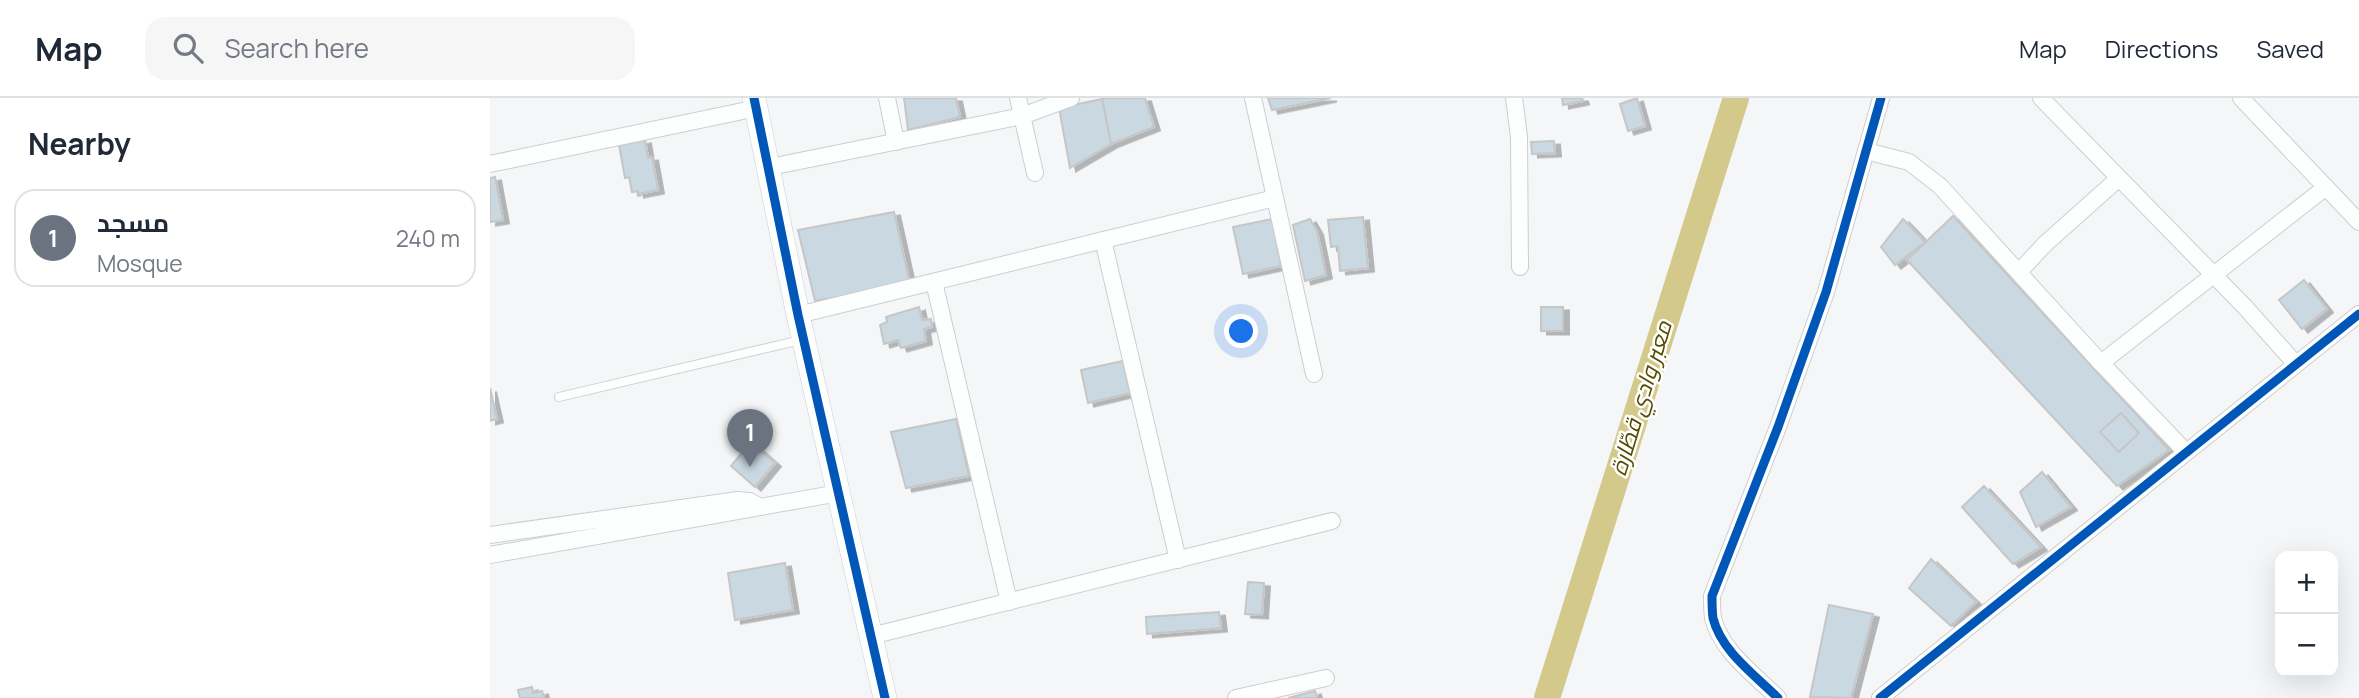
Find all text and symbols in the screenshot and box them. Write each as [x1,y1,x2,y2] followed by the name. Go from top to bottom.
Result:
[145,17,635,80] search box
[35,26,103,71] text: Map
[169,29,207,67] icon: search
[225,30,369,66] text: Search here
[2019,32,2067,65] text: Map
[2105,32,2218,65] text: Directions
[2256,32,2324,65] text: Saved
[28,123,131,164] text: Nearby
[97,204,169,240] text: مسجد
[48,222,58,254] text: 1
[396,222,460,254] text: 240 m
[97,247,183,279] text: Mosque
[1224,314,1258,348] your location
[1601,316,1682,480] water label: معبر وادي قطّارة
[727,409,773,467] pin: 1
[2275,551,2338,677] map controls
[2275,551,2338,614] button: +
[2275,614,2338,677] button: −

